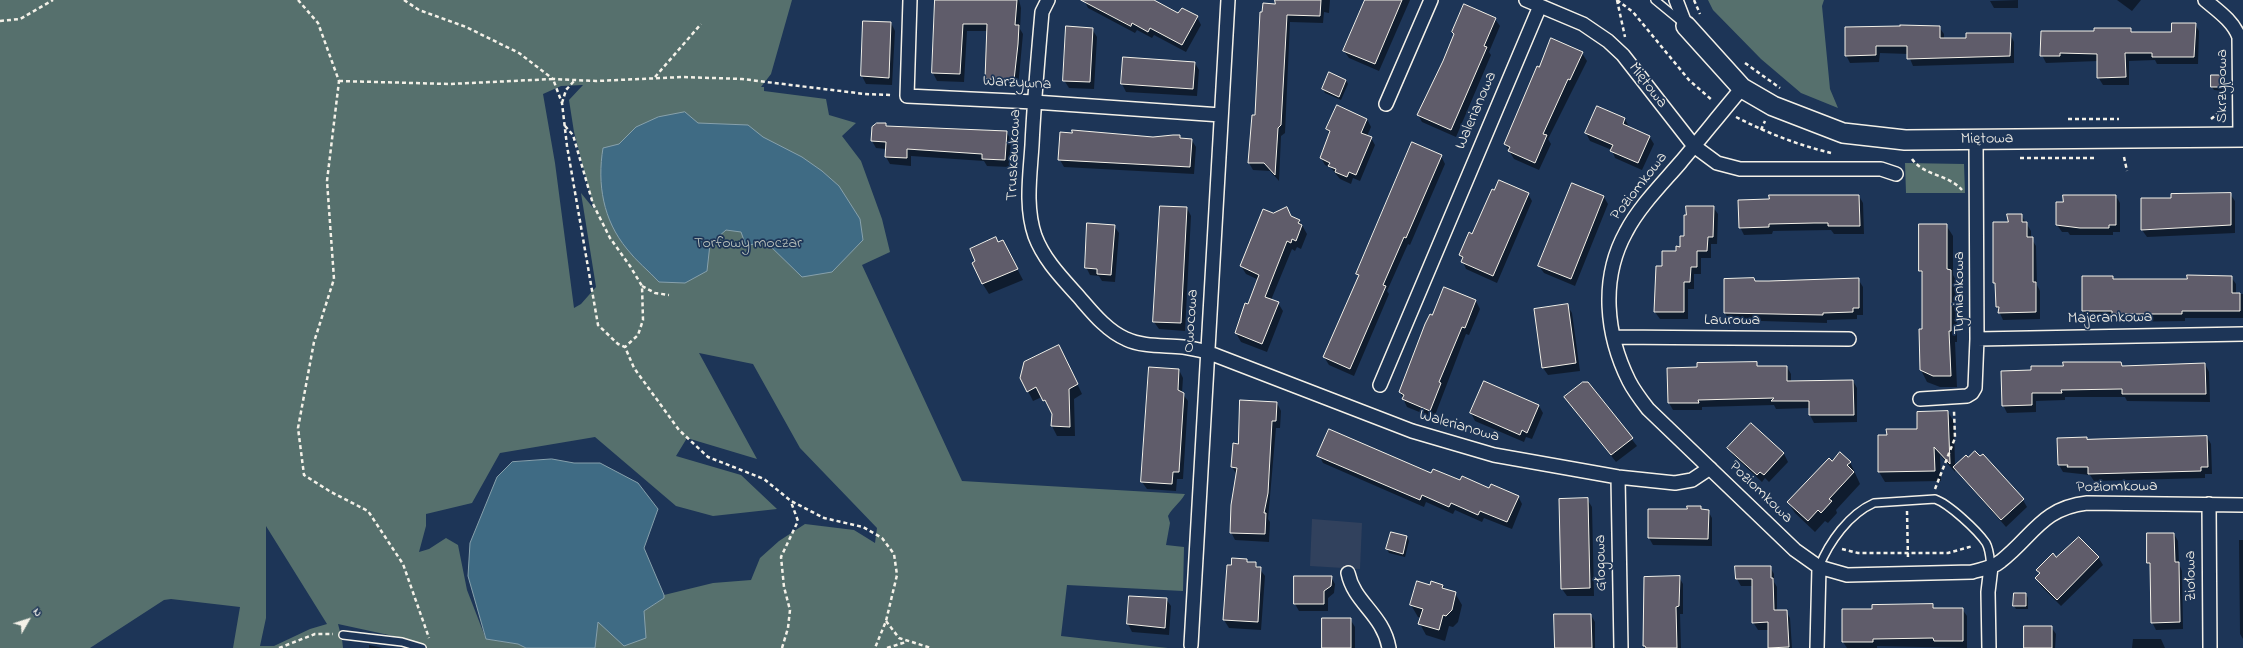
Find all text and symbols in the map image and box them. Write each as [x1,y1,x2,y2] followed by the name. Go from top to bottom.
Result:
[2213,49,2233,123] street label: Skrzypowa
[1623,59,1671,113] street label: Miętowa
[1452,69,1502,153] street label: Walerianowa
[982,73,1052,95] street label: Warzywna
[1004,109,1026,201] street label: Truskawkowa
[1961,130,2013,150] street label: Miętowa
[1607,149,1673,225] street label: Poziomkowa
[694,234,802,254] park label: Torfowy moczar
[1950,251,1970,335] street label: Tymiankowa
[1180,289,1204,353] street label: Owocowa
[2068,309,2152,329] street label: Majerankowa
[1704,311,1760,331] street label: Laurowa
[1417,406,1501,448] street label: Walerianowa
[1724,458,1796,528] street label: Poziomkowa
[2076,478,2158,498] street label: Poziomkowa
[1592,535,1612,591] street label: Głogowa
[2182,550,2202,602] street label: Ziołowa
[8,600,48,640] north arrow
[29,605,46,620] text: N

